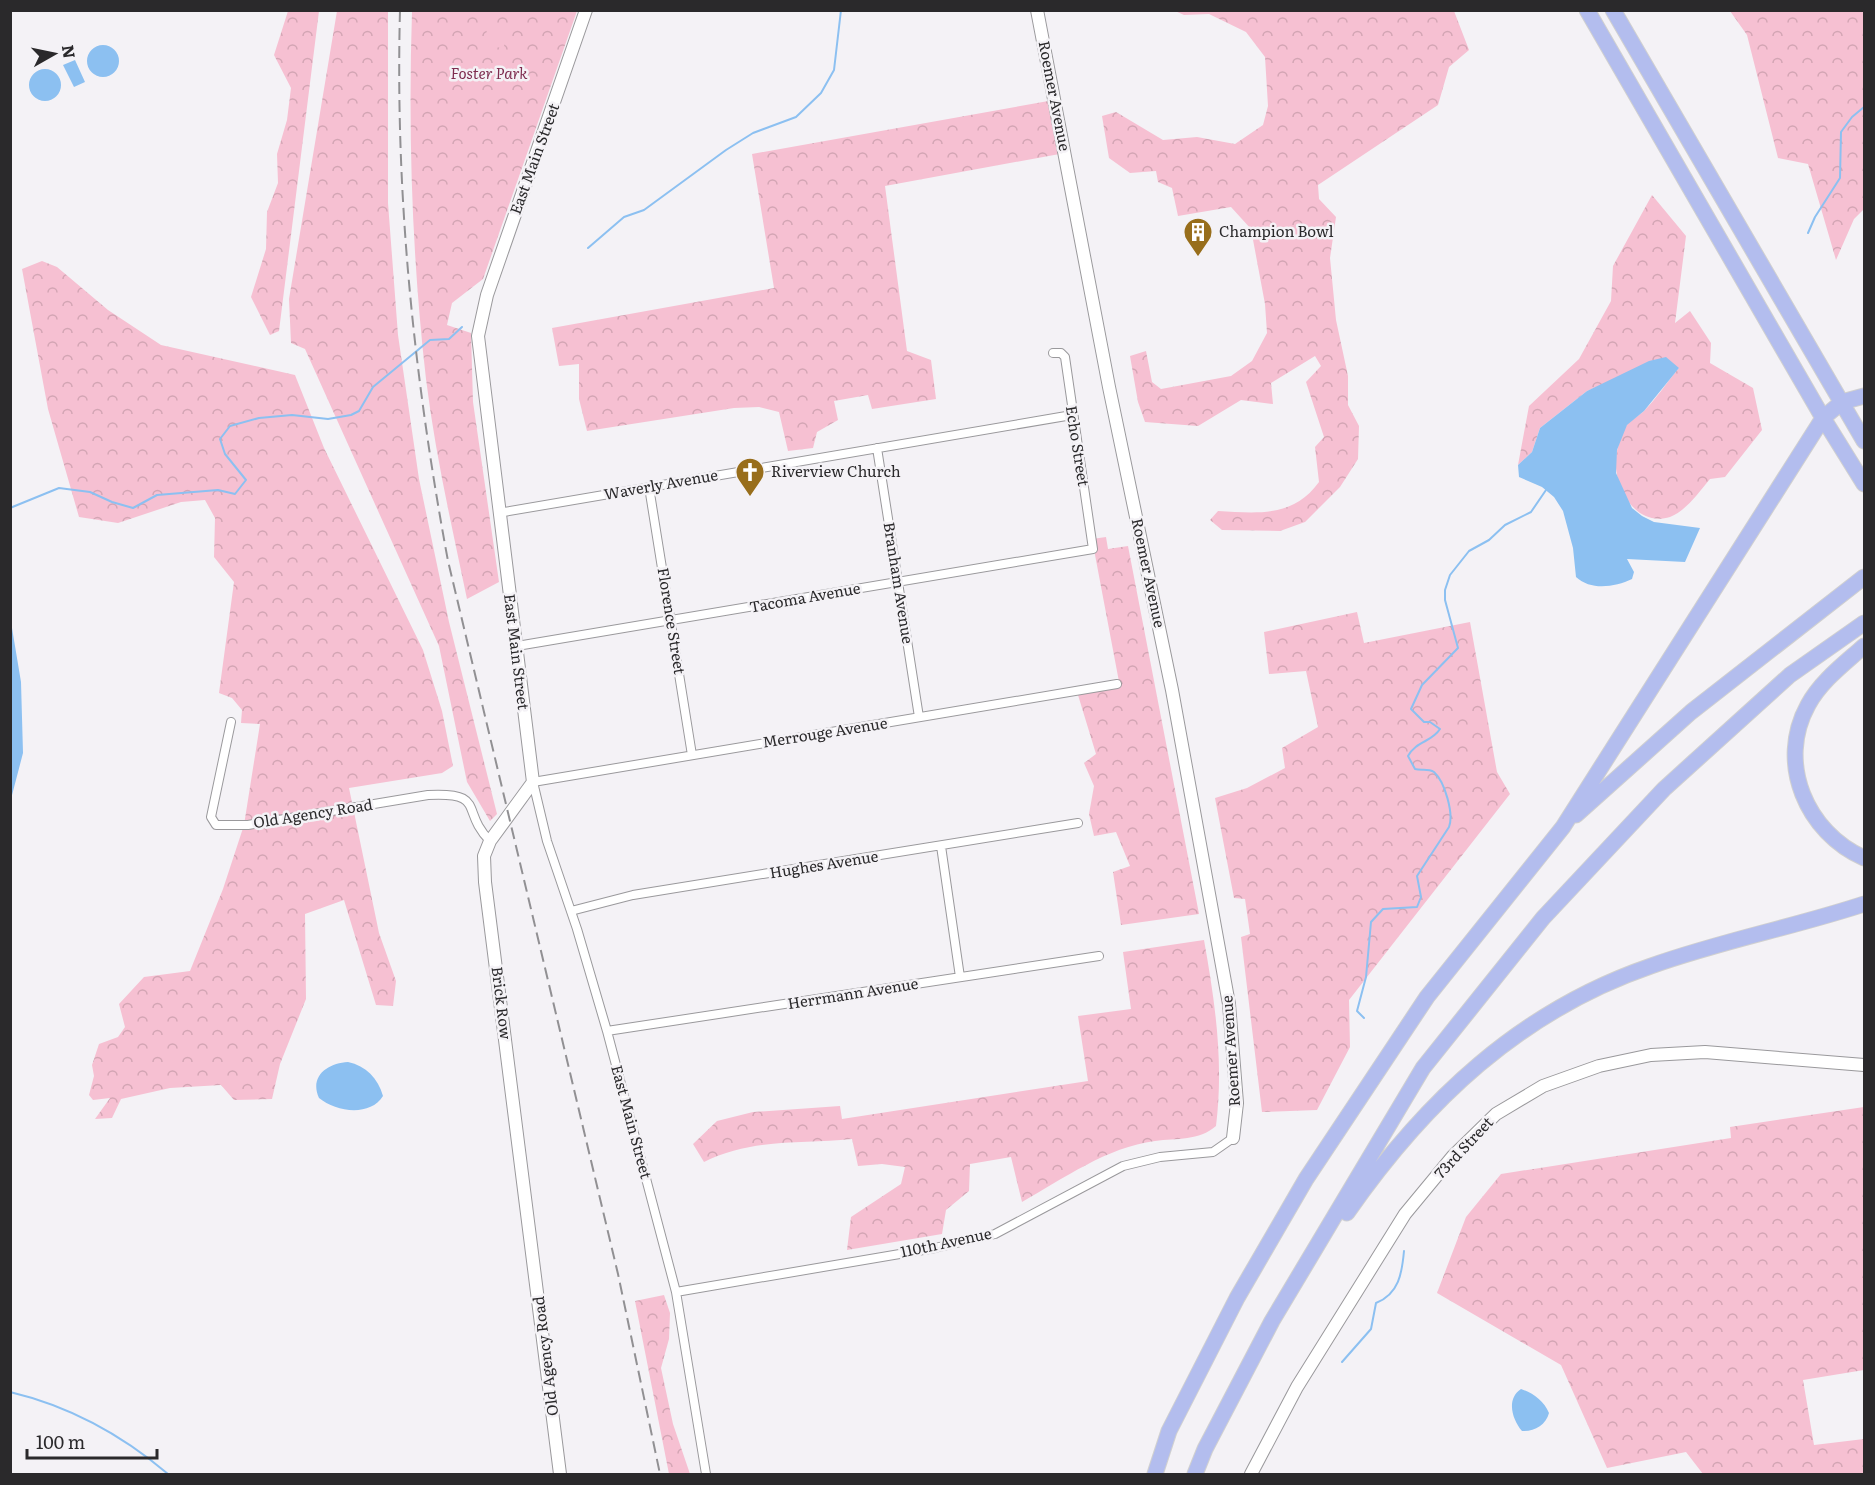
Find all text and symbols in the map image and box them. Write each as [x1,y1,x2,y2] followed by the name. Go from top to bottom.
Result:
[24,24,84,84] north arrow
[1034,39,1077,153] street label: Roemer Avenue
[57,43,83,60] text: N
[451,61,528,84] park label: Foster Park
[503,100,564,217] street label: East Main Street
[1182,216,1214,258] building icon: Champion Bowl
[1219,219,1334,242] place label: Champion Bowl
[1061,404,1096,488] street label: Echo Street
[734,456,766,498] church icon: Riverview Church
[771,459,901,482] place label: Riverview Church
[602,462,720,505] street label: Waverly Avenue
[1127,516,1172,630] street label: Roemer Avenue
[879,520,920,645] street label: Branham Avenue
[653,566,692,676] street label: Florence Street
[747,575,862,618] street label: Tacoma Avenue
[499,592,536,711] street label: East Main Street
[761,710,889,753] street label: Merrouge Avenue
[252,792,374,833] street label: Old Agency Road
[768,844,880,883] street label: Hughes Avenue
[487,965,518,1041] street label: Brick Row
[786,971,920,1014] street label: Herrmann Avenue
[1214,994,1245,1108] street label: Roemer Avenue
[606,1062,659,1181] street label: East Main Street
[1428,1111,1498,1183] street label: 73rd Street
[898,1221,994,1262] street label: 110th Avenue
[526,1295,563,1417] street label: Old Agency Road
[27,1422,158,1460] scale bar
[36,1428,85,1455] text: 100 m

